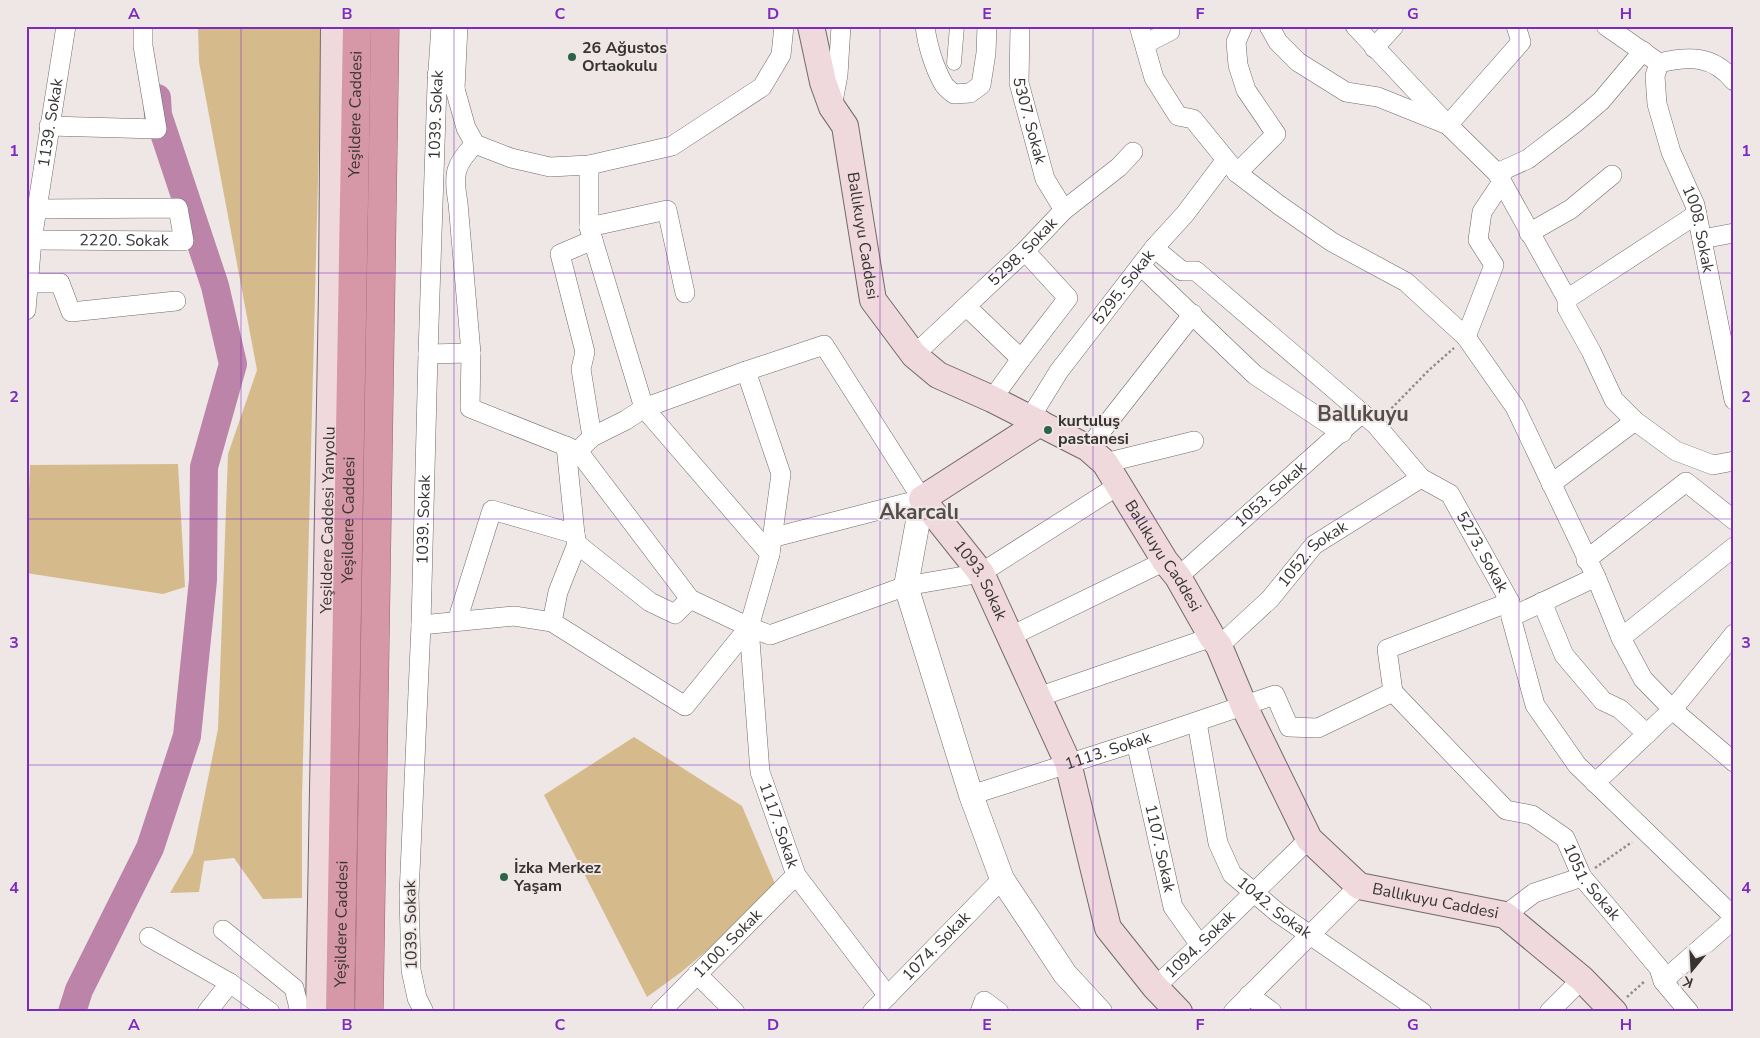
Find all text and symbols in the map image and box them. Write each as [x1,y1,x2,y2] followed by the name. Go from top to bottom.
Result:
[128,3,140,25] text: A
[341,3,353,25] text: B
[555,3,566,25] text: C
[767,3,779,25] text: D
[982,3,992,25] text: E
[1196,3,1205,25] text: F
[1407,3,1419,25] text: G
[1620,3,1632,25] text: H
[582,37,667,77] place label: 26 Ağustos Ortaokulu
[343,51,368,179] street label: Yeşildere Caddesi
[566,51,578,63] marker: 26 Ağustos Ortaokulu
[424,68,449,160] street label: 1039. Sokak
[33,76,69,169] street label: 1139. Sokak
[1008,77,1052,168] street label: 5307. Sokak
[9,140,19,162] text: 1
[1741,140,1751,162] text: 1
[842,171,884,301] street label: Ballıkuyu Caddesi
[1677,182,1719,276] street label: 1008. Sokak
[983,212,1063,291] street label: 5298. Sokak
[79,229,170,252] street label: 2220. Sokak
[1088,244,1160,329] street label: 5295. Sokak
[9,386,19,408] text: 2
[1741,386,1751,408] text: 2
[1317,400,1409,428] district label: Ballıkuyu
[1058,410,1129,450] place label: kurtuluş pastanesi
[1042,424,1054,436] marker: kurtuluş pastanesi
[315,426,341,615] street label: Yeşildere Caddesi Yanyolu
[1230,456,1312,532] street label: 1053. Sokak
[336,457,361,585] street label: Yeşildere Caddesi
[412,474,436,565] street label: 1039. Sokak
[1119,496,1206,616] street label: Ballıkuyu Caddesi
[879,498,959,526] district label: Akarcalı
[1451,507,1514,597] street label: 5273. Sokak
[1273,515,1353,592] street label: 1052. Sokak
[948,536,1013,625] street label: 1093. Sokak
[9,632,19,654] text: 3
[1741,632,1751,654] text: 3
[1062,726,1155,775] street label: 1113. Sokak
[754,780,804,872] street label: 1117. Sokak
[1139,802,1181,895] street label: 1107. Sokak
[1558,840,1626,926] street label: 1051. Sokak
[513,857,601,897] place label: İzka Merkez Yaşam
[329,861,354,988] street label: Yeşildere Caddesi
[498,871,510,883] marker: İzka Merkez Yaşam
[1232,872,1317,944] street label: 1042. Sokak
[9,877,19,899] text: 4
[1741,877,1751,899] text: 4
[1370,878,1501,924] street label: Ballıkuyu Caddesi
[399,879,423,970] street label: 1039. Sokak
[688,904,768,983] street label: 1100. Sokak
[1160,905,1241,983] street label: 1094. Sokak
[897,906,976,986] street label: 1074. Sokak
[1668,946,1718,996] north arrow
[1680,971,1695,992] text: K
[128,1014,140,1036] text: A
[341,1014,353,1036] text: B
[555,1014,566,1036] text: C
[767,1014,779,1036] text: D
[982,1014,992,1036] text: E
[1196,1014,1205,1036] text: F
[1407,1014,1419,1036] text: G
[1620,1014,1632,1036] text: H

